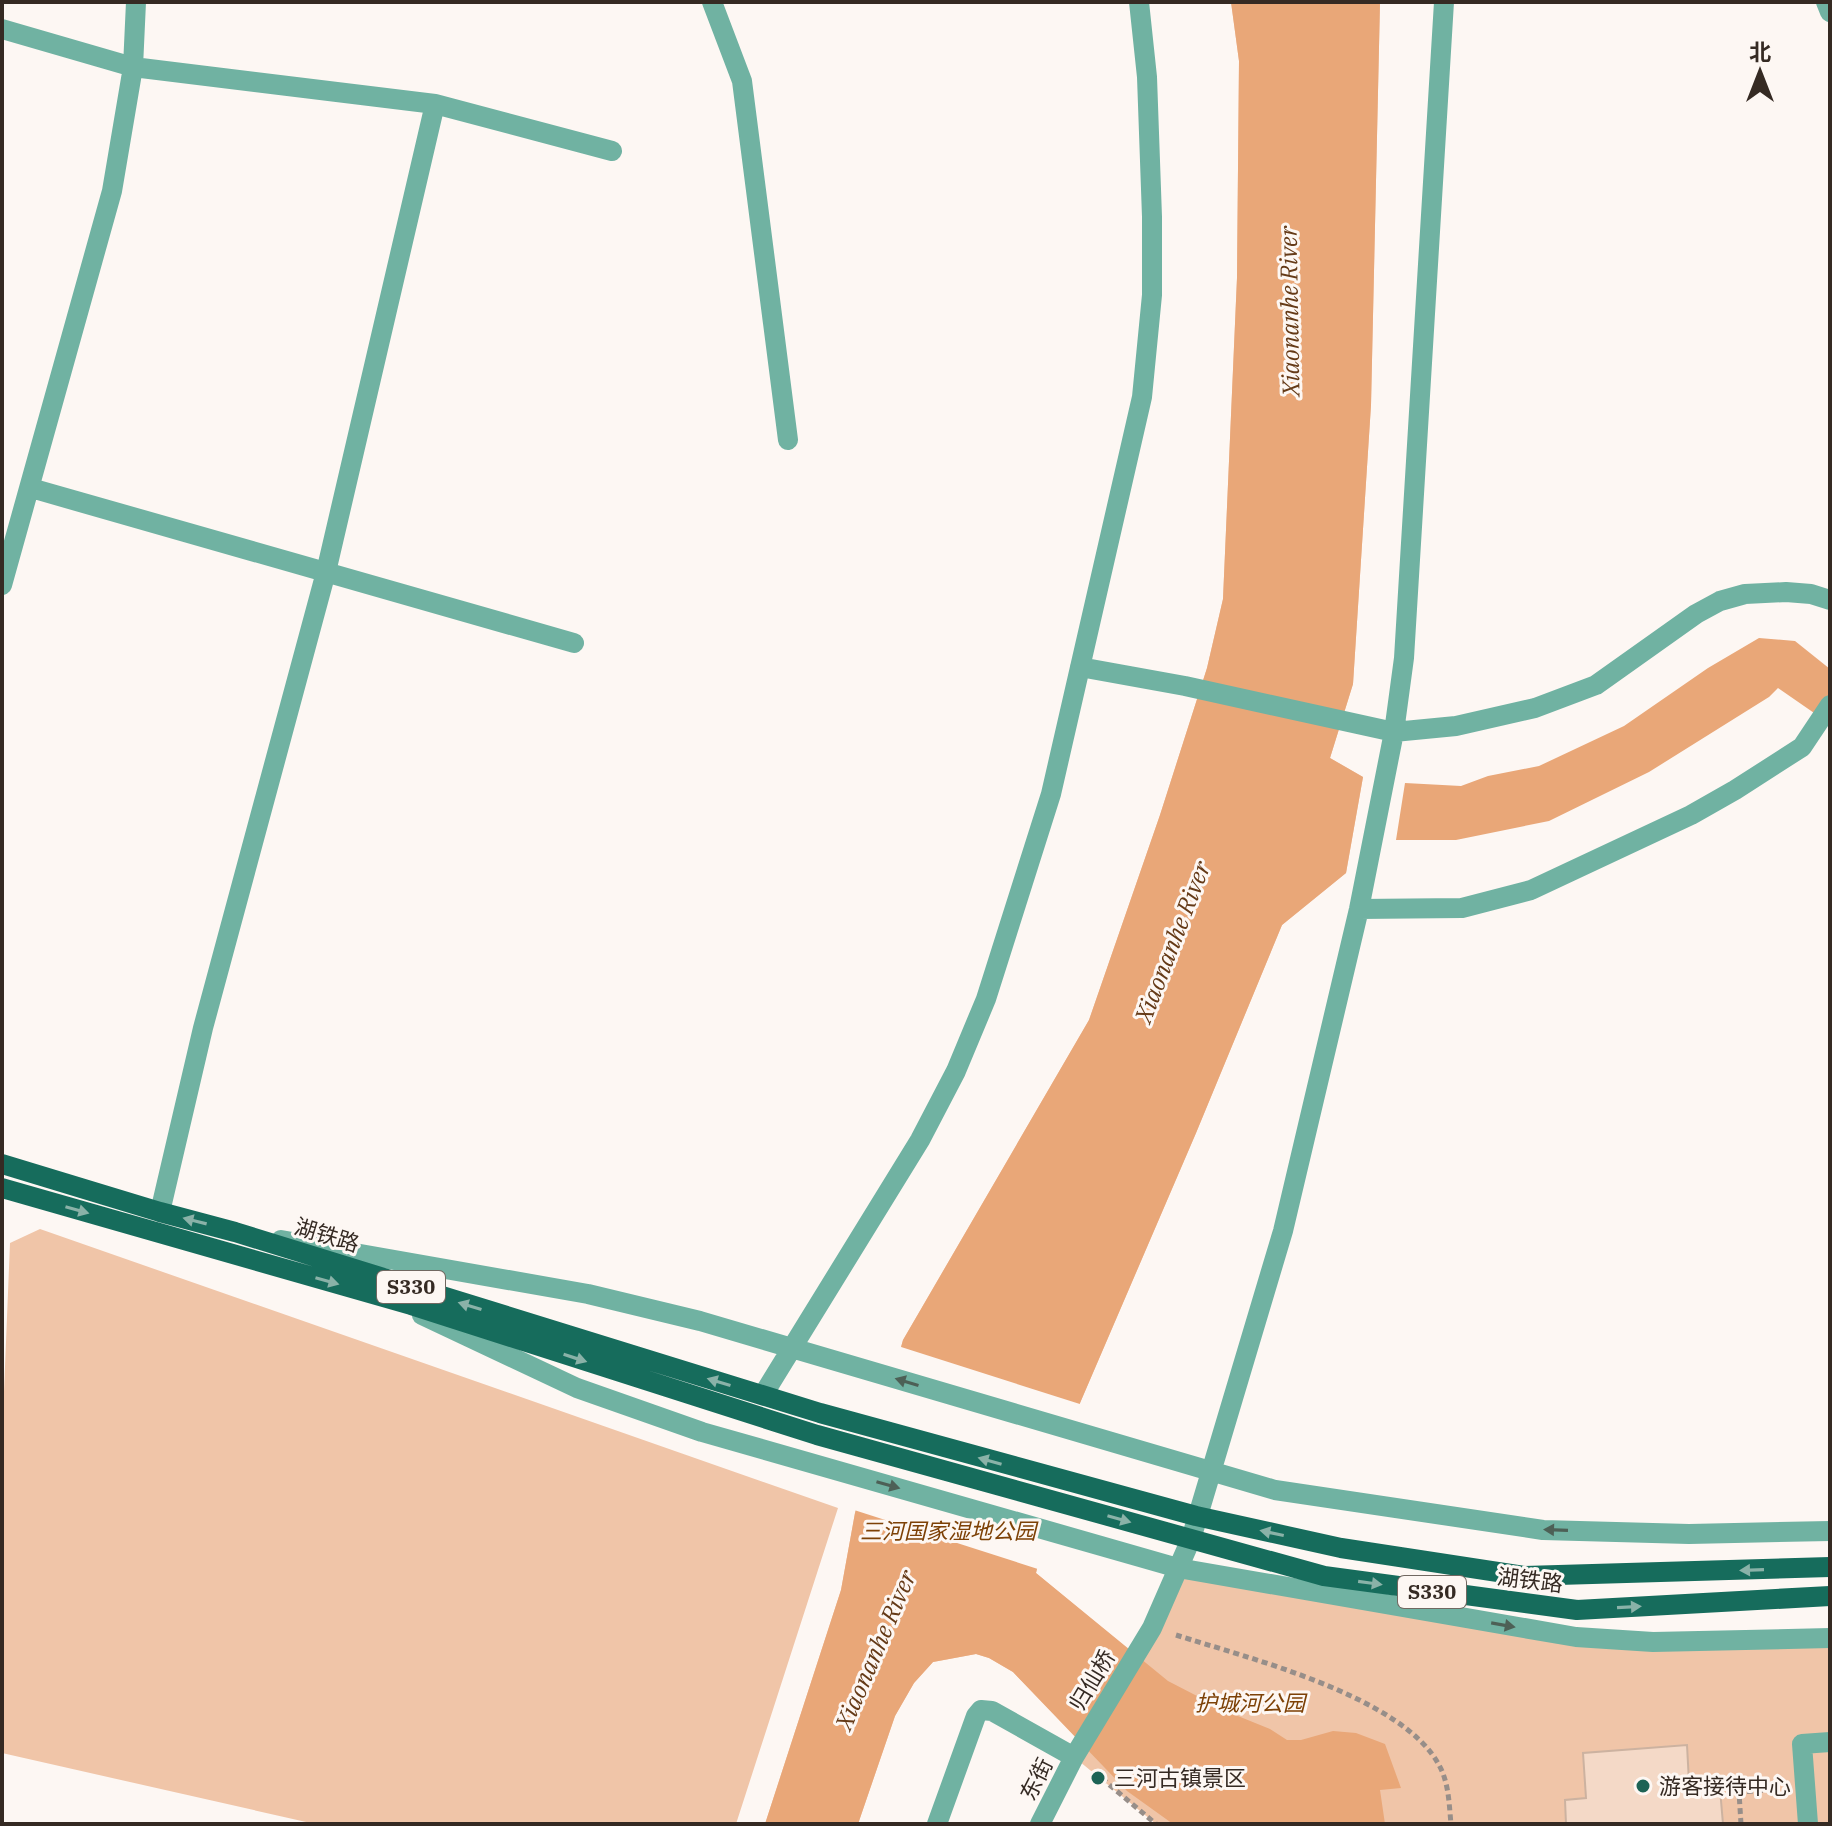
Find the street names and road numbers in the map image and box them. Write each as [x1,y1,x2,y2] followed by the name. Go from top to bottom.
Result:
[291,1211,363,1258] street label: 湖铁路
[377,1271,445,1303] road number: S330
[1496,1561,1565,1598] street label: 湖铁路
[1398,1576,1466,1608] road number: S330
[1062,1644,1121,1716] street label: 归仙桥
[1013,1753,1058,1805] street label: 东街

